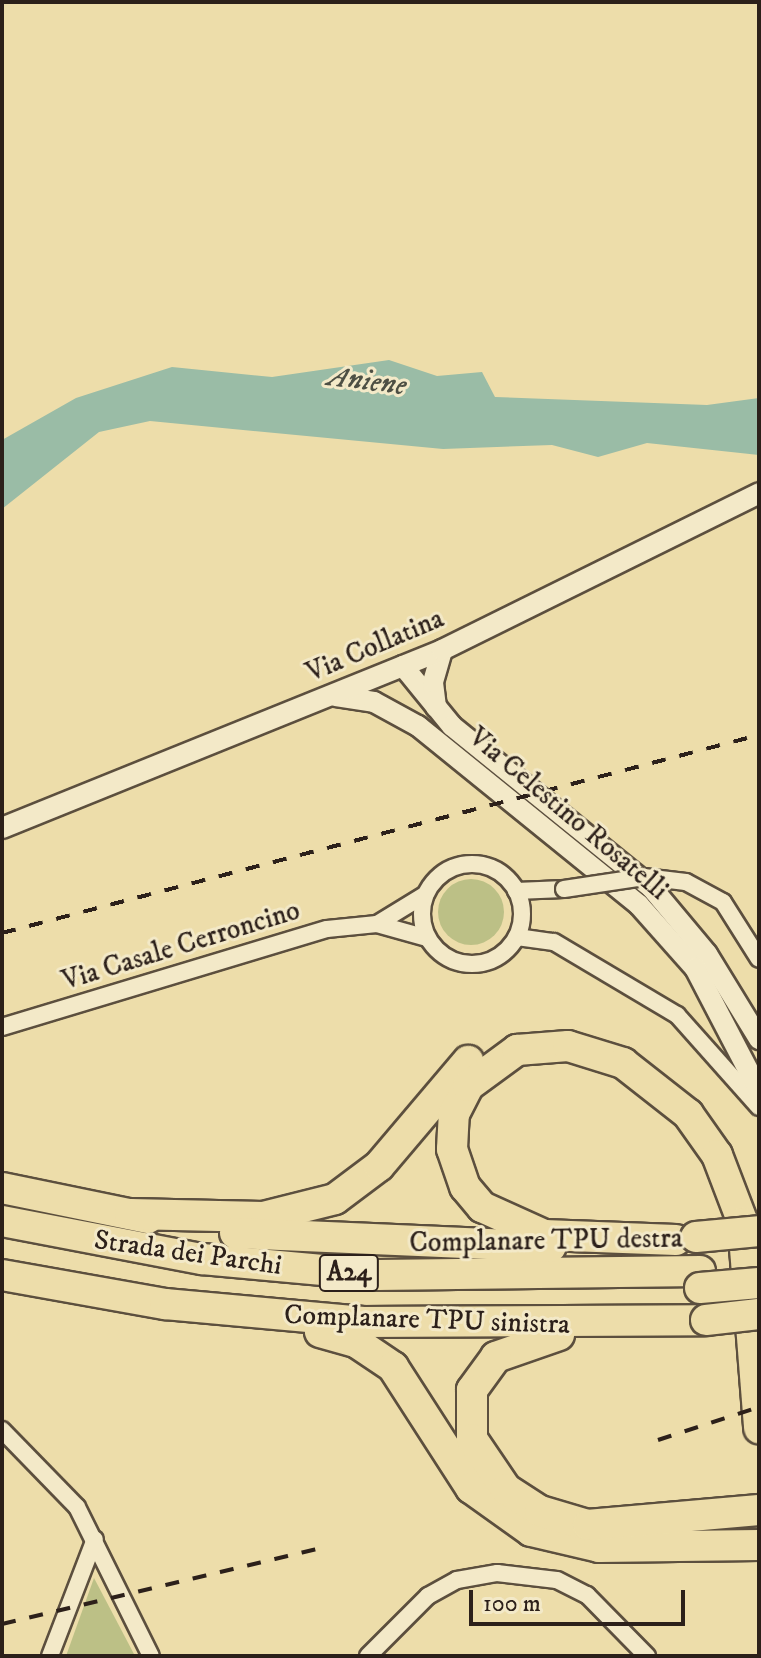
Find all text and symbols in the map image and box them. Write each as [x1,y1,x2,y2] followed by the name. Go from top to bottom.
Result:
[326,359,408,405] water label: Aniene
[301,602,449,690] street label: Via Collatina
[461,721,675,907] street label: Via Celestino Rosatelli
[58,894,304,998] street label: Via Casale Cerroncino
[409,1222,683,1260] street label: Complanare TPU destra
[92,1223,284,1283] street label: Strada dei Parchi
[317,1251,381,1295] road number: A24
[283,1298,571,1342] street label: Complanare TPU sinistra
[473,1574,689,1624] scale bar
[483,1589,541,1619] text: 100 m

